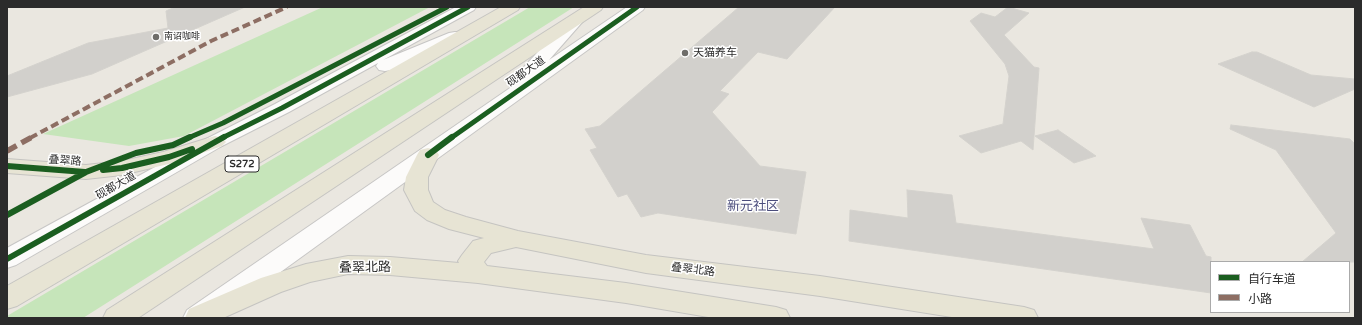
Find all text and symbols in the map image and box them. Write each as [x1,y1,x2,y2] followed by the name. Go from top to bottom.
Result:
[151,32,161,42] marker: 南诏咖啡
[164,32,200,42] place label: 南诏咖啡
[693,46,737,60] place label: 天猫养车
[680,48,690,58] marker: 天猫养车
[504,54,548,90] street label: 砚都大道
[48,153,82,169] street label: 叠翠路
[225,156,259,172] road number: S272
[94,169,138,203] street label: 砚都大道
[727,199,779,215] district label: 新元社区
[339,260,391,276] street label: 叠翠北路
[670,261,716,279] street label: 叠翠北路
[1210,261,1350,313] legend
[1248,272,1296,286] text: 自行车道
[1248,292,1272,306] text: 小路

